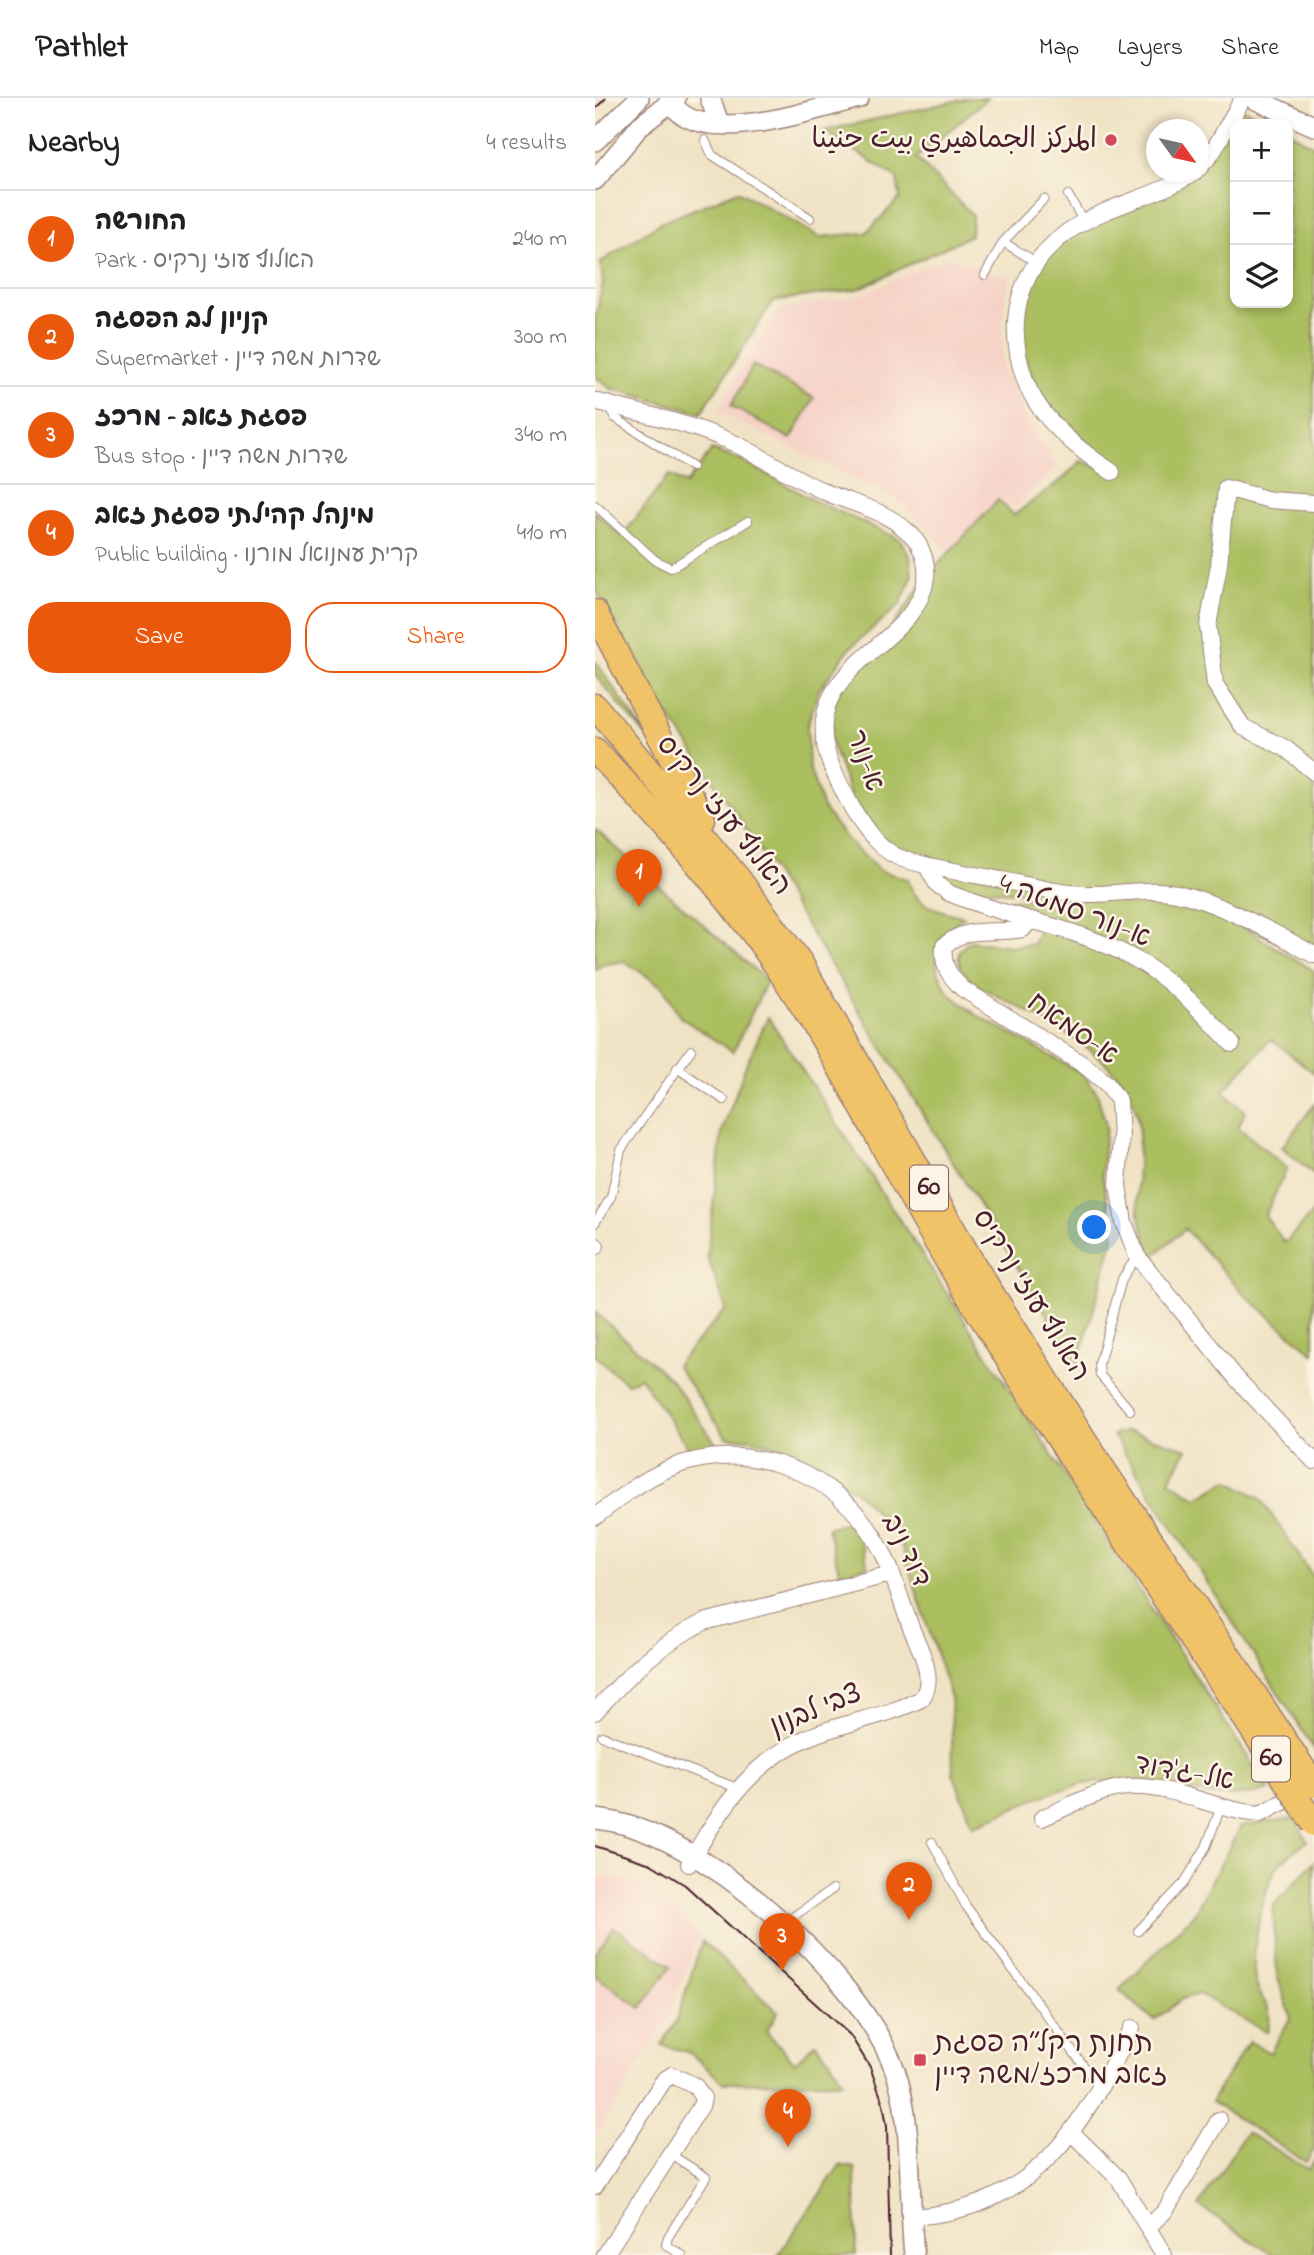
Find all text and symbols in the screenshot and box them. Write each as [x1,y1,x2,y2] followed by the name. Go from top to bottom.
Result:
[35,24,128,72] text: Pathlet
[1039,31,1079,66] text: Map
[1117,31,1183,66] text: Layers
[1221,31,1279,66] text: Share
[1146,119,1209,182] north arrow
[1230,119,1293,308] map controls
[1230,119,1293,182] button: +
[811,120,1097,161] place label: المركز الجماهيري بيت حنينا
[28,122,120,166] text: Nearby
[486,127,567,160] text: 4 results
[1103,132,1119,148] marker: المركز الجماهيري بيت حنينا
[1230,182,1293,245] button: −
[95,204,187,242] text: החורשה
[47,223,55,256] text: 1
[513,223,567,256] text: 240 m
[95,245,314,278] text: Park · האלוף עוזי נרקיס
[1230,245,1293,308] button: layers
[95,302,268,340] text: קניון לב הפסגה
[45,321,57,354] text: 2
[514,321,567,354] text: 300 m
[95,343,381,376] text: Supermarket · שדרות משה דיין
[95,400,308,438] text: פסגת זאב – מרכז
[46,419,56,452] text: 3
[514,419,567,452] text: 340 m
[95,441,348,474] text: Bus stop · שדרות משה דיין
[95,498,375,536] text: מינהל קהילתי פסגת זאב
[46,517,56,550] text: 4
[517,517,567,550] text: 410 m
[95,539,418,572] text: Public building · קרית עמנואל מורנו
[28,602,291,673] button: Save
[305,602,567,673] button: Share
[834,724,894,798] street label: א-נור
[645,727,801,905] street label: האלוף עוזי נרקיס
[616,849,662,907] pin: 1
[992,864,1156,960] street label: א-נור סמטה 4
[1018,984,1126,1076] street label: א-סמאח
[910,1166,948,1210] road number: 60
[961,1202,1099,1390] street label: האלוף עוזי נרקיס
[1077,1210,1111,1244] your location
[870,1507,940,1595] street label: דוד ניב
[764,1674,868,1748] street label: צבי לבנון
[1252,1736,1290,1782] road number: 60
[1131,1745,1237,1803] street label: אל-ג'דוד
[886,1862,932,1920] pin: 2
[759,1913,805,1971] pin: 3
[932,2024,1167,2097] place label: תחנת רקל״ה פסגת זאב מרכז/משה דיין
[912,2052,928,2068] marker: תחנת רקל״ה פסגת זאב מרכז/משה דיין
[765,2089,811,2147] pin: 4

